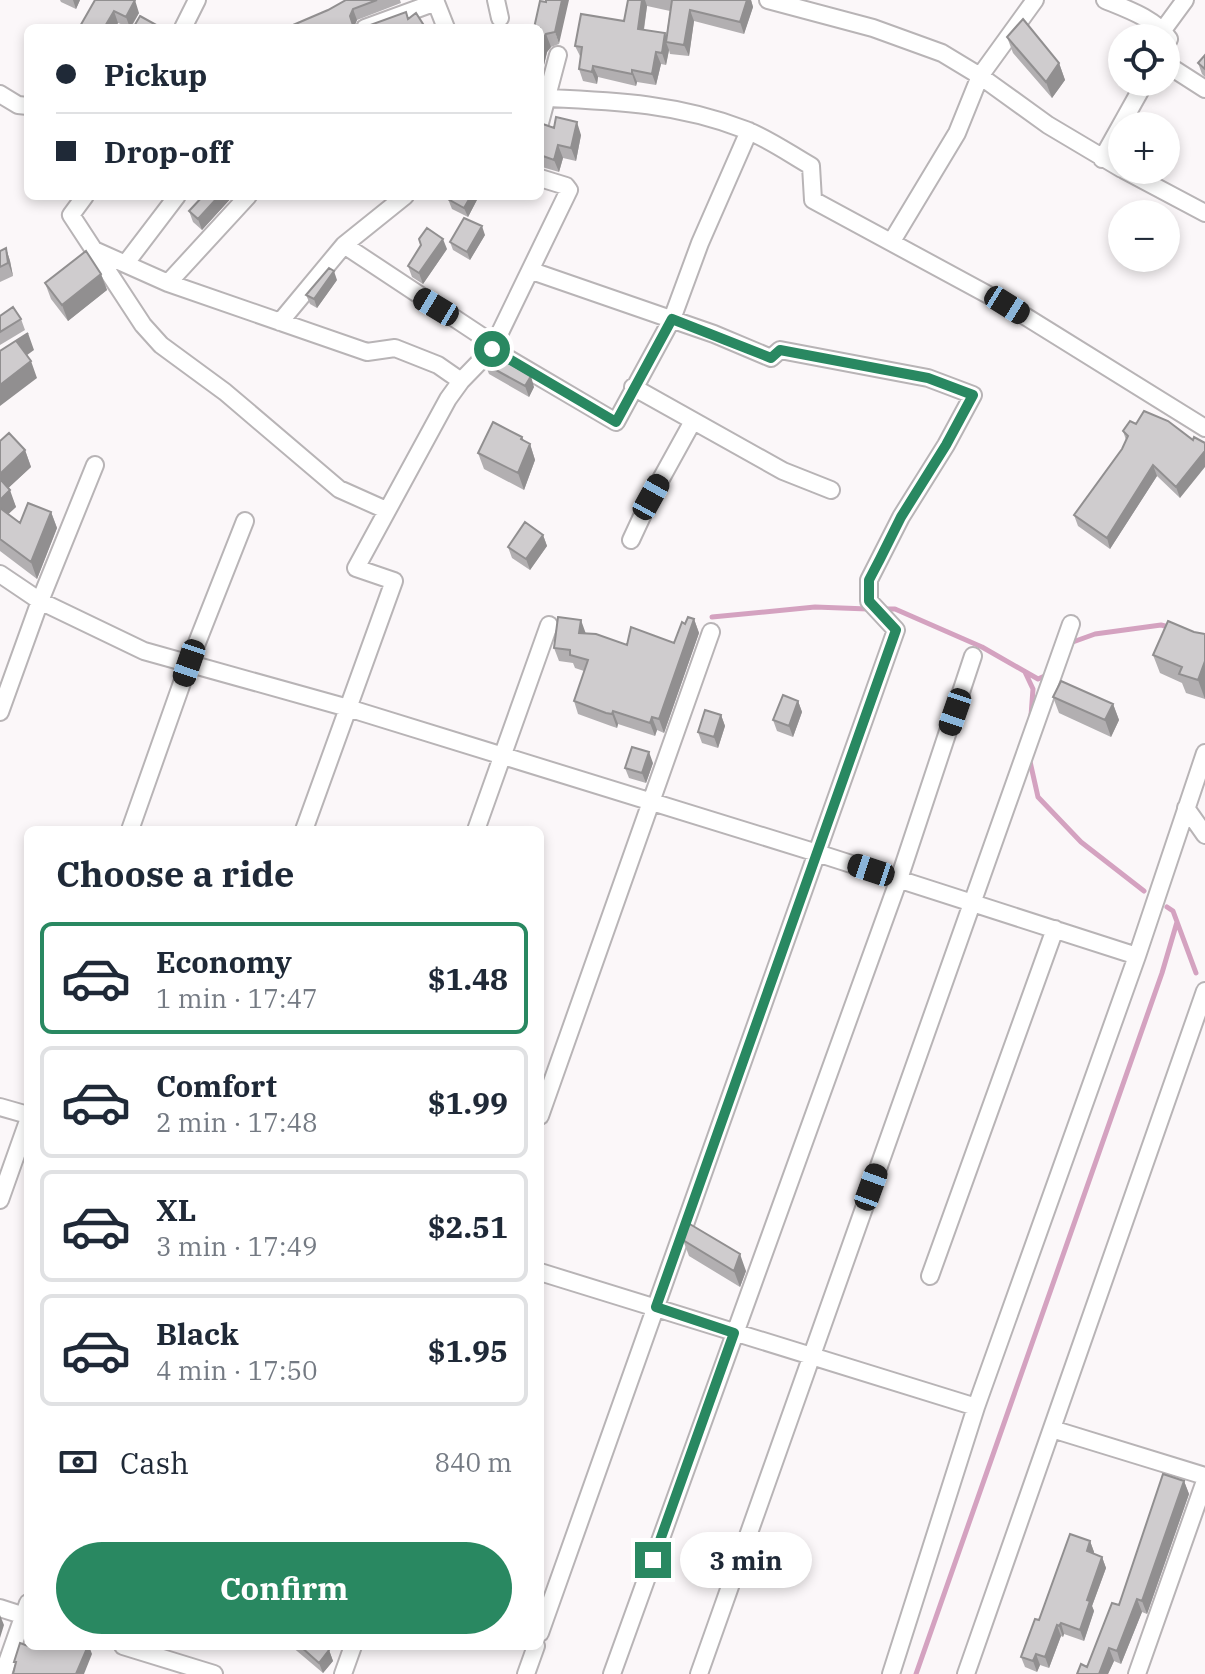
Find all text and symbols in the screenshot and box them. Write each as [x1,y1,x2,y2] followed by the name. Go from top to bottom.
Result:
[1108,24,1180,272] map controls
[1108,24,1180,96] button: locate
[104,55,207,94] text: Pickup
[1108,112,1180,184] button: +
[104,132,232,171] text: Drop-off
[1108,200,1180,272] button: −
[980,282,1034,328] car
[409,284,463,330] car
[474,331,510,367] route start
[629,470,673,524] car
[170,636,208,690] car
[936,685,974,739] car
[56,850,295,897] text: Choose a ride
[844,851,898,889] car
[60,942,132,1014] icon: car
[156,942,292,981] text: Economy
[428,959,508,998] text: $1.48
[156,981,318,1015] text: 1 min · 17:47
[60,1066,132,1138] icon: car
[156,1066,277,1105] text: Comfort
[428,1083,508,1122] text: $1.99
[156,1105,318,1139] text: 2 min · 17:48
[852,1160,890,1214] car
[60,1190,132,1262] icon: car
[156,1190,196,1229] text: XL
[428,1207,508,1246] text: $2.51
[156,1229,318,1263] text: 3 min · 17:49
[60,1314,132,1386] icon: car
[156,1314,239,1353] text: Black
[428,1331,508,1370] text: $1.95
[156,1353,318,1387] text: 4 min · 17:50
[56,1440,100,1484] icon: cash
[120,1443,189,1482] text: Cash
[434,1445,512,1479] text: 840 m
[681,1532,813,1588] callout: 3 min
[56,1542,512,1634] button: Confirm
[635,1542,671,1578] route end
[710,1543,782,1577] text: 3 min

